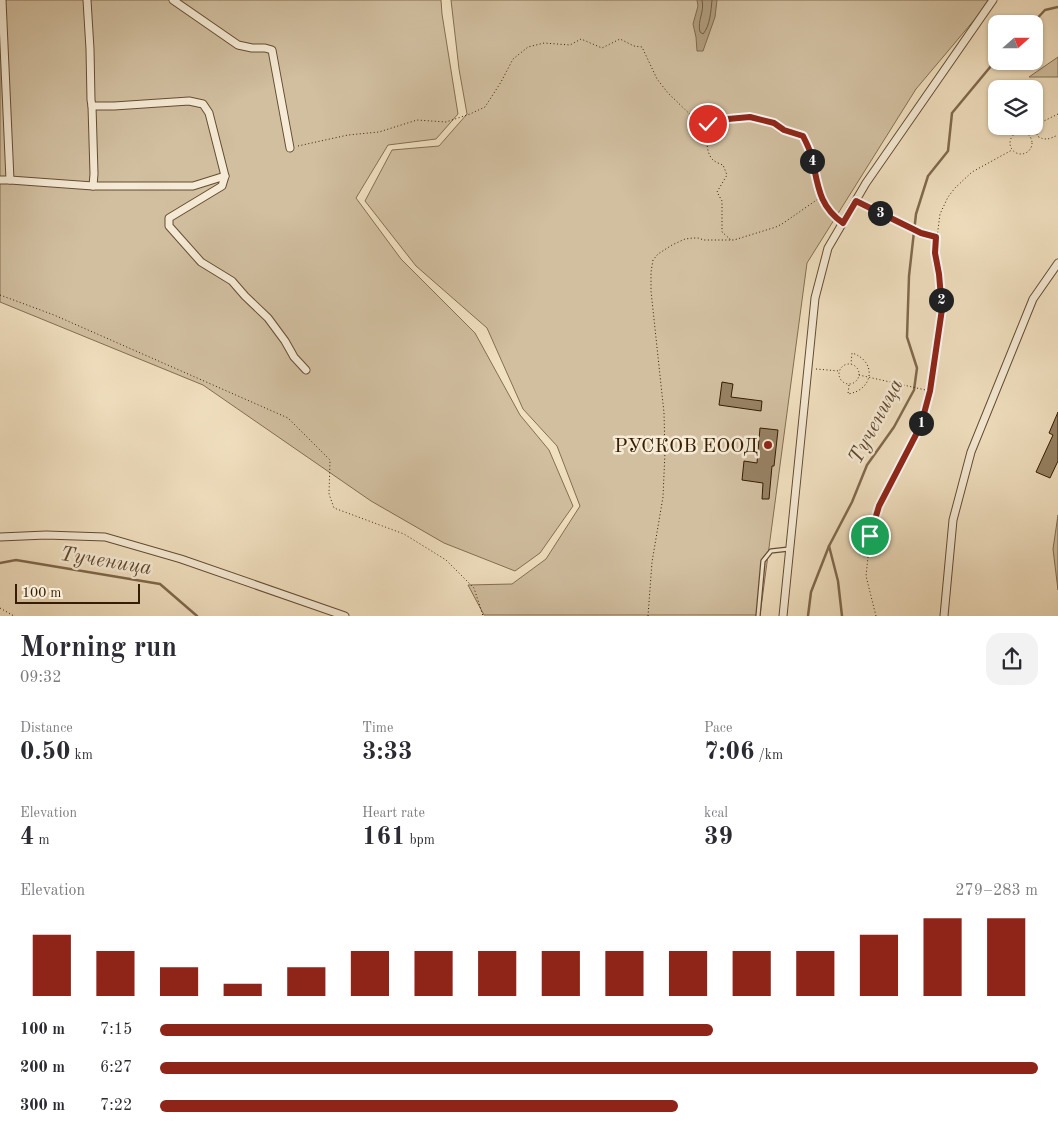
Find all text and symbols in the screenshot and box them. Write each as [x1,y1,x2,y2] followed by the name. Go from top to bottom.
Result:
[988,15,1042,70] north arrow
[988,15,1043,135] map controls
[988,80,1043,135] button: layers
[687,103,729,145] pin
[694,110,722,138] icon: check
[800,148,824,174] pin: 4
[808,154,817,168] text: 4
[868,200,892,226] pin: 3
[876,206,885,220] text: 3
[928,288,954,312] pin: 2
[937,293,946,307] text: 2
[845,376,907,468] water label: Тученица
[908,410,934,436] pin: 1
[917,416,926,430] text: 1
[614,437,758,457] place label: РУСКОВ ЕООД
[762,439,774,451] marker: РУСКОВ ЕООД
[849,515,891,557] pin
[856,522,884,550] icon: arrive
[58,544,153,579] water label: Тученица
[15,580,140,604] scale bar
[22,586,61,600] text: 100 m
[986,633,1038,685] button: share
[20,635,177,663] text: Morning run
[20,670,62,686] text: 09:32
[20,721,73,735] text: Distance
[362,721,393,735] text: Time
[704,721,732,735] text: Pace
[20,740,71,765] text: 0.50
[362,740,413,765] text: 3:33
[704,740,755,765] text: 7:06
[71,748,93,762] text: km
[755,748,783,762] text: /km
[20,806,77,820] text: Elevation
[362,806,425,820] text: Heart rate
[704,806,728,820] text: kcal
[20,825,35,850] text: 4
[362,825,406,850] text: 161
[704,825,733,850] text: 39
[35,833,50,847] text: m
[406,833,435,847] text: bpm
[20,883,85,899] text: Elevation
[955,883,1038,899] text: 279–283 m
[20,1022,65,1038] text: 100 m
[100,1022,132,1038] text: 7:15
[20,1060,65,1076] text: 200 m
[100,1060,132,1076] text: 6:27
[20,1098,65,1114] text: 300 m
[100,1098,132,1114] text: 7:22

